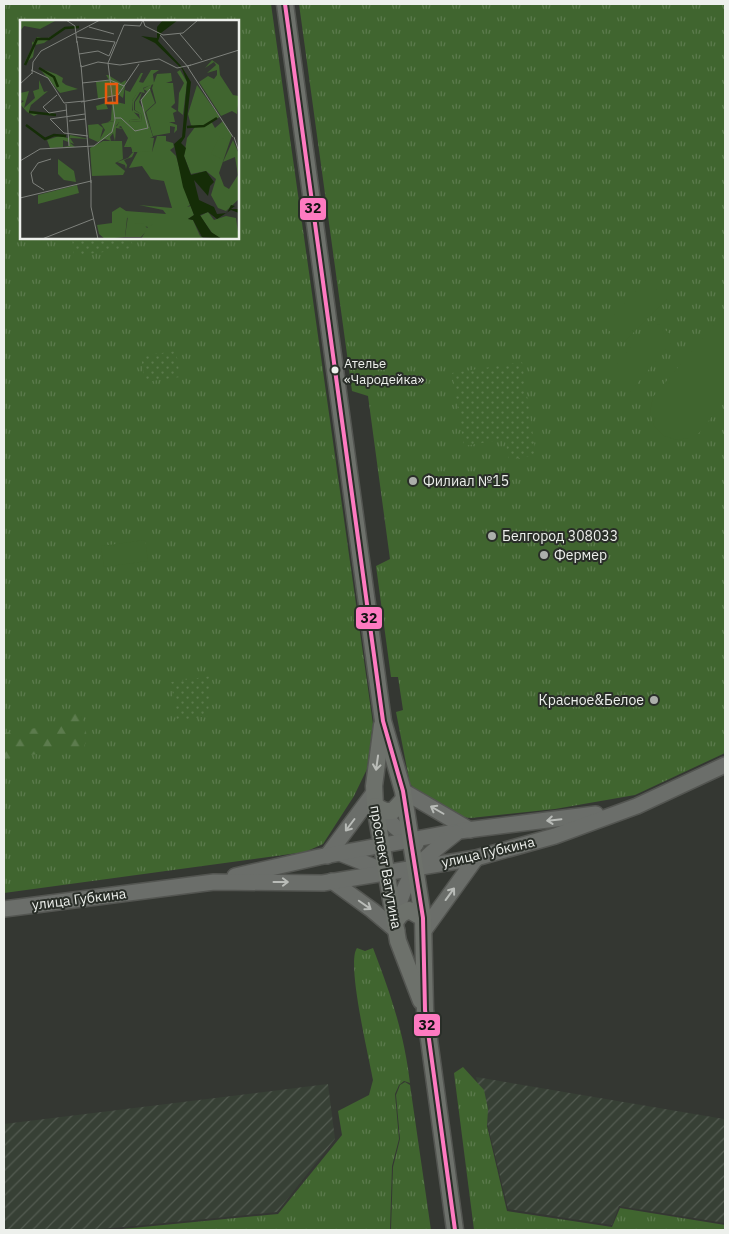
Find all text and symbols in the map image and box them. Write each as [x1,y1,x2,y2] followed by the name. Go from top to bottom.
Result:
[20,20,239,239] inset map
[299,197,327,221] line badge: 32
[305,199,321,217] text: 32
[344,355,424,388] place label: Ателье «Чародейка»
[330,365,340,375] marker: Ателье «Чародейка»
[423,472,509,490] place label: Филиал №15
[407,475,419,487] marker: Филиал №15
[502,527,618,545] place label: Белгород 308033
[486,530,498,542] marker: Белгород 308033
[554,546,607,564] place label: Фермер
[538,549,550,561] marker: Фермер
[355,606,383,630] line badge: 32
[361,609,377,627] text: 32
[539,691,644,709] place label: Красное&Белое
[648,694,660,706] marker: Красное&Белое
[371,755,381,771] one-way arrow
[366,804,406,931] street label: проспект Ватутина
[430,805,444,815] one-way arrow
[546,815,562,825] one-way arrow
[345,818,355,832] one-way arrow
[440,832,537,871] street label: улица Губкина
[272,877,288,887] one-way arrow
[31,884,128,914] street label: улица Губкина
[445,887,455,901] one-way arrow
[358,900,372,910] one-way arrow
[413,1013,441,1037] line badge: 32
[419,1016,435,1034] text: 32

